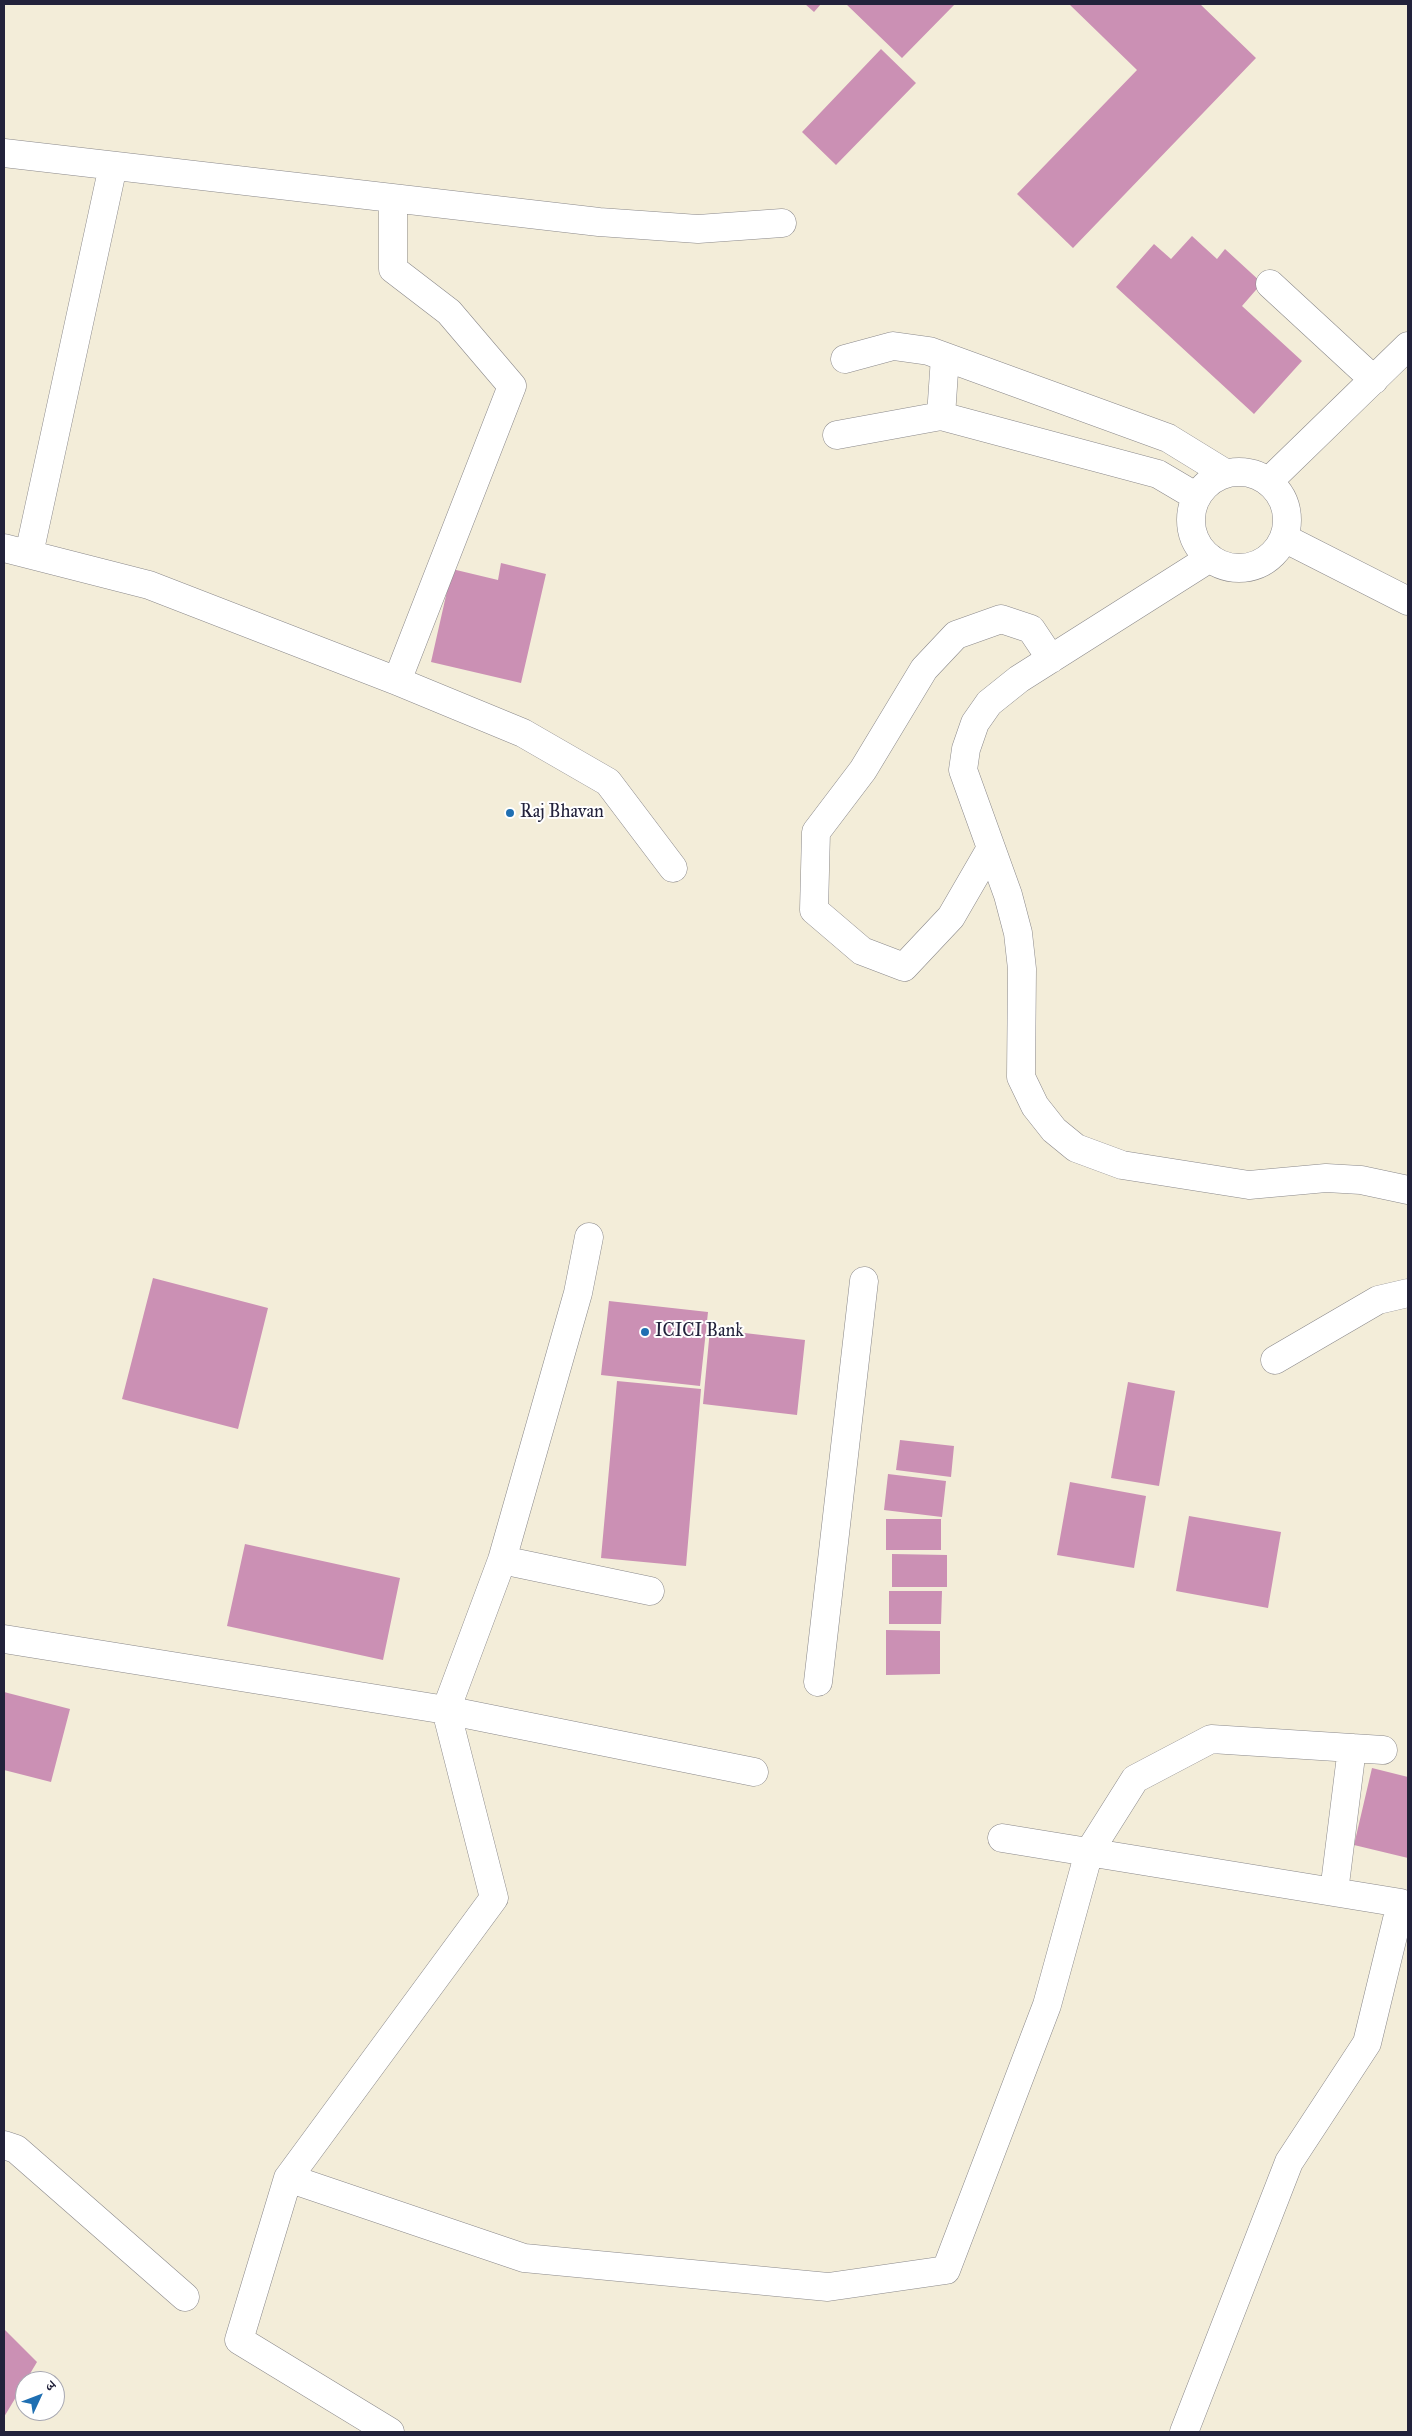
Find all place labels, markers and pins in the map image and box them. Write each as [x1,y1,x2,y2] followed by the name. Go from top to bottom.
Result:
[520,802,604,824] place label: Raj Bhavan
[504,807,516,819] marker: Raj Bhavan
[655,1321,744,1343] place label: ICICI Bank
[639,1326,651,1338] marker: ICICI Bank

